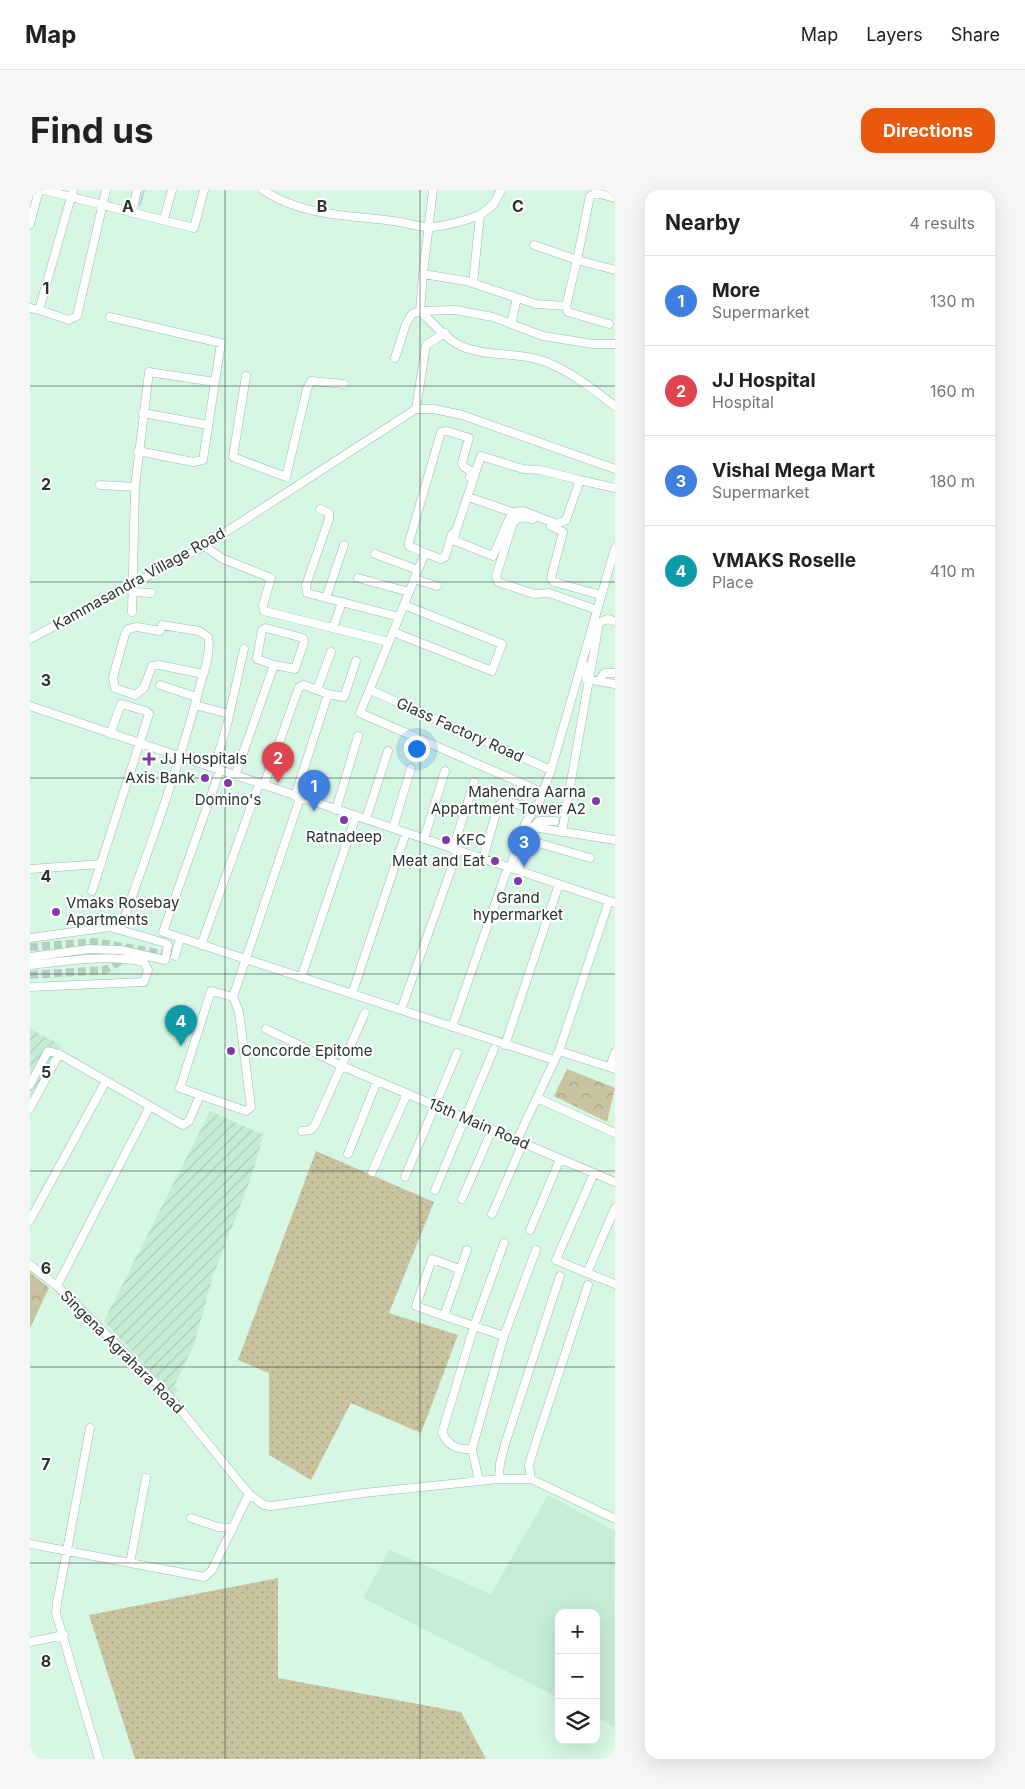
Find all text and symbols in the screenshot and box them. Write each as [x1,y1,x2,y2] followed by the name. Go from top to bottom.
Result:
[25,20,76,49] text: Map
[801,24,838,45] text: Map
[866,24,923,45] text: Layers
[951,24,1000,45] text: Share
[861,108,995,153] button: Directions
[30,109,154,151] text: Find us
[122,196,134,216] text: A
[317,196,327,216] text: B
[512,196,524,216] text: C
[665,210,740,235] text: Nearby
[910,213,975,233] text: 4 results
[43,278,49,298] text: 1
[712,279,760,302] text: More
[678,291,684,311] text: 1
[930,291,975,311] text: 130 m
[712,302,809,322] text: Supermarket
[712,369,816,392] text: JJ Hospital
[676,381,686,401] text: 2
[930,381,975,401] text: 160 m
[712,392,774,412] text: Hospital
[712,459,875,482] text: Vishal Mega Mart
[676,471,686,491] text: 3
[930,471,975,491] text: 180 m
[41,474,51,494] text: 2
[712,482,809,502] text: Supermarket
[49,523,228,634] street label: Kammasandra Village Road
[712,549,856,572] text: VMAKS Roselle
[676,561,686,581] text: 4
[930,561,975,581] text: 410 m
[712,572,754,592] text: Place
[41,670,51,690] text: 3
[394,693,527,766] street label: Glass Factory Road
[404,736,430,762] your location
[262,742,294,783] pin: 2
[160,749,247,768] place label: JJ Hospitals
[142,752,156,766] marker: JJ Hospitals
[125,768,196,787] place label: Axis Bank
[298,770,330,811] pin: 1
[199,772,211,784] marker: Axis Bank
[222,777,234,789] marker: Domino's
[431,782,586,818] place label: Mahendra Aarna Appartment Tower A2
[195,790,261,809] place label: Domino's
[590,795,602,807] marker: Mahendra Aarna Appartment Tower A2
[338,814,350,826] marker: Ratnadeep
[508,826,540,867] pin: 3
[306,827,382,846] place label: Ratnadeep
[456,830,486,849] place label: KFC
[440,834,452,846] marker: KFC
[392,851,485,870] place label: Meat and Eat
[489,855,501,867] marker: Meat and Eat
[41,866,52,886] text: 4
[512,875,524,887] marker: Grand hypermarket
[473,888,563,924] place label: Grand hypermarket
[66,893,180,929] place label: Vmaks Rosebay Apartments
[50,906,62,918] marker: Vmaks Rosebay Apartments
[165,1005,197,1046] pin: 4
[241,1041,372,1060] place label: Concorde Epitome
[225,1045,237,1057] marker: Concorde Epitome
[41,1062,51,1082] text: 5
[426,1094,533,1153] street label: 15th Main Road
[41,1258,51,1278] text: 6
[57,1286,188,1417] street label: Singena Agrahara Road
[41,1454,51,1474] text: 7
[555,1609,600,1744] map controls
[555,1609,600,1654] button: +
[41,1651,51,1671] text: 8
[555,1654,600,1699] button: −
[555,1699,600,1744] button: layers

